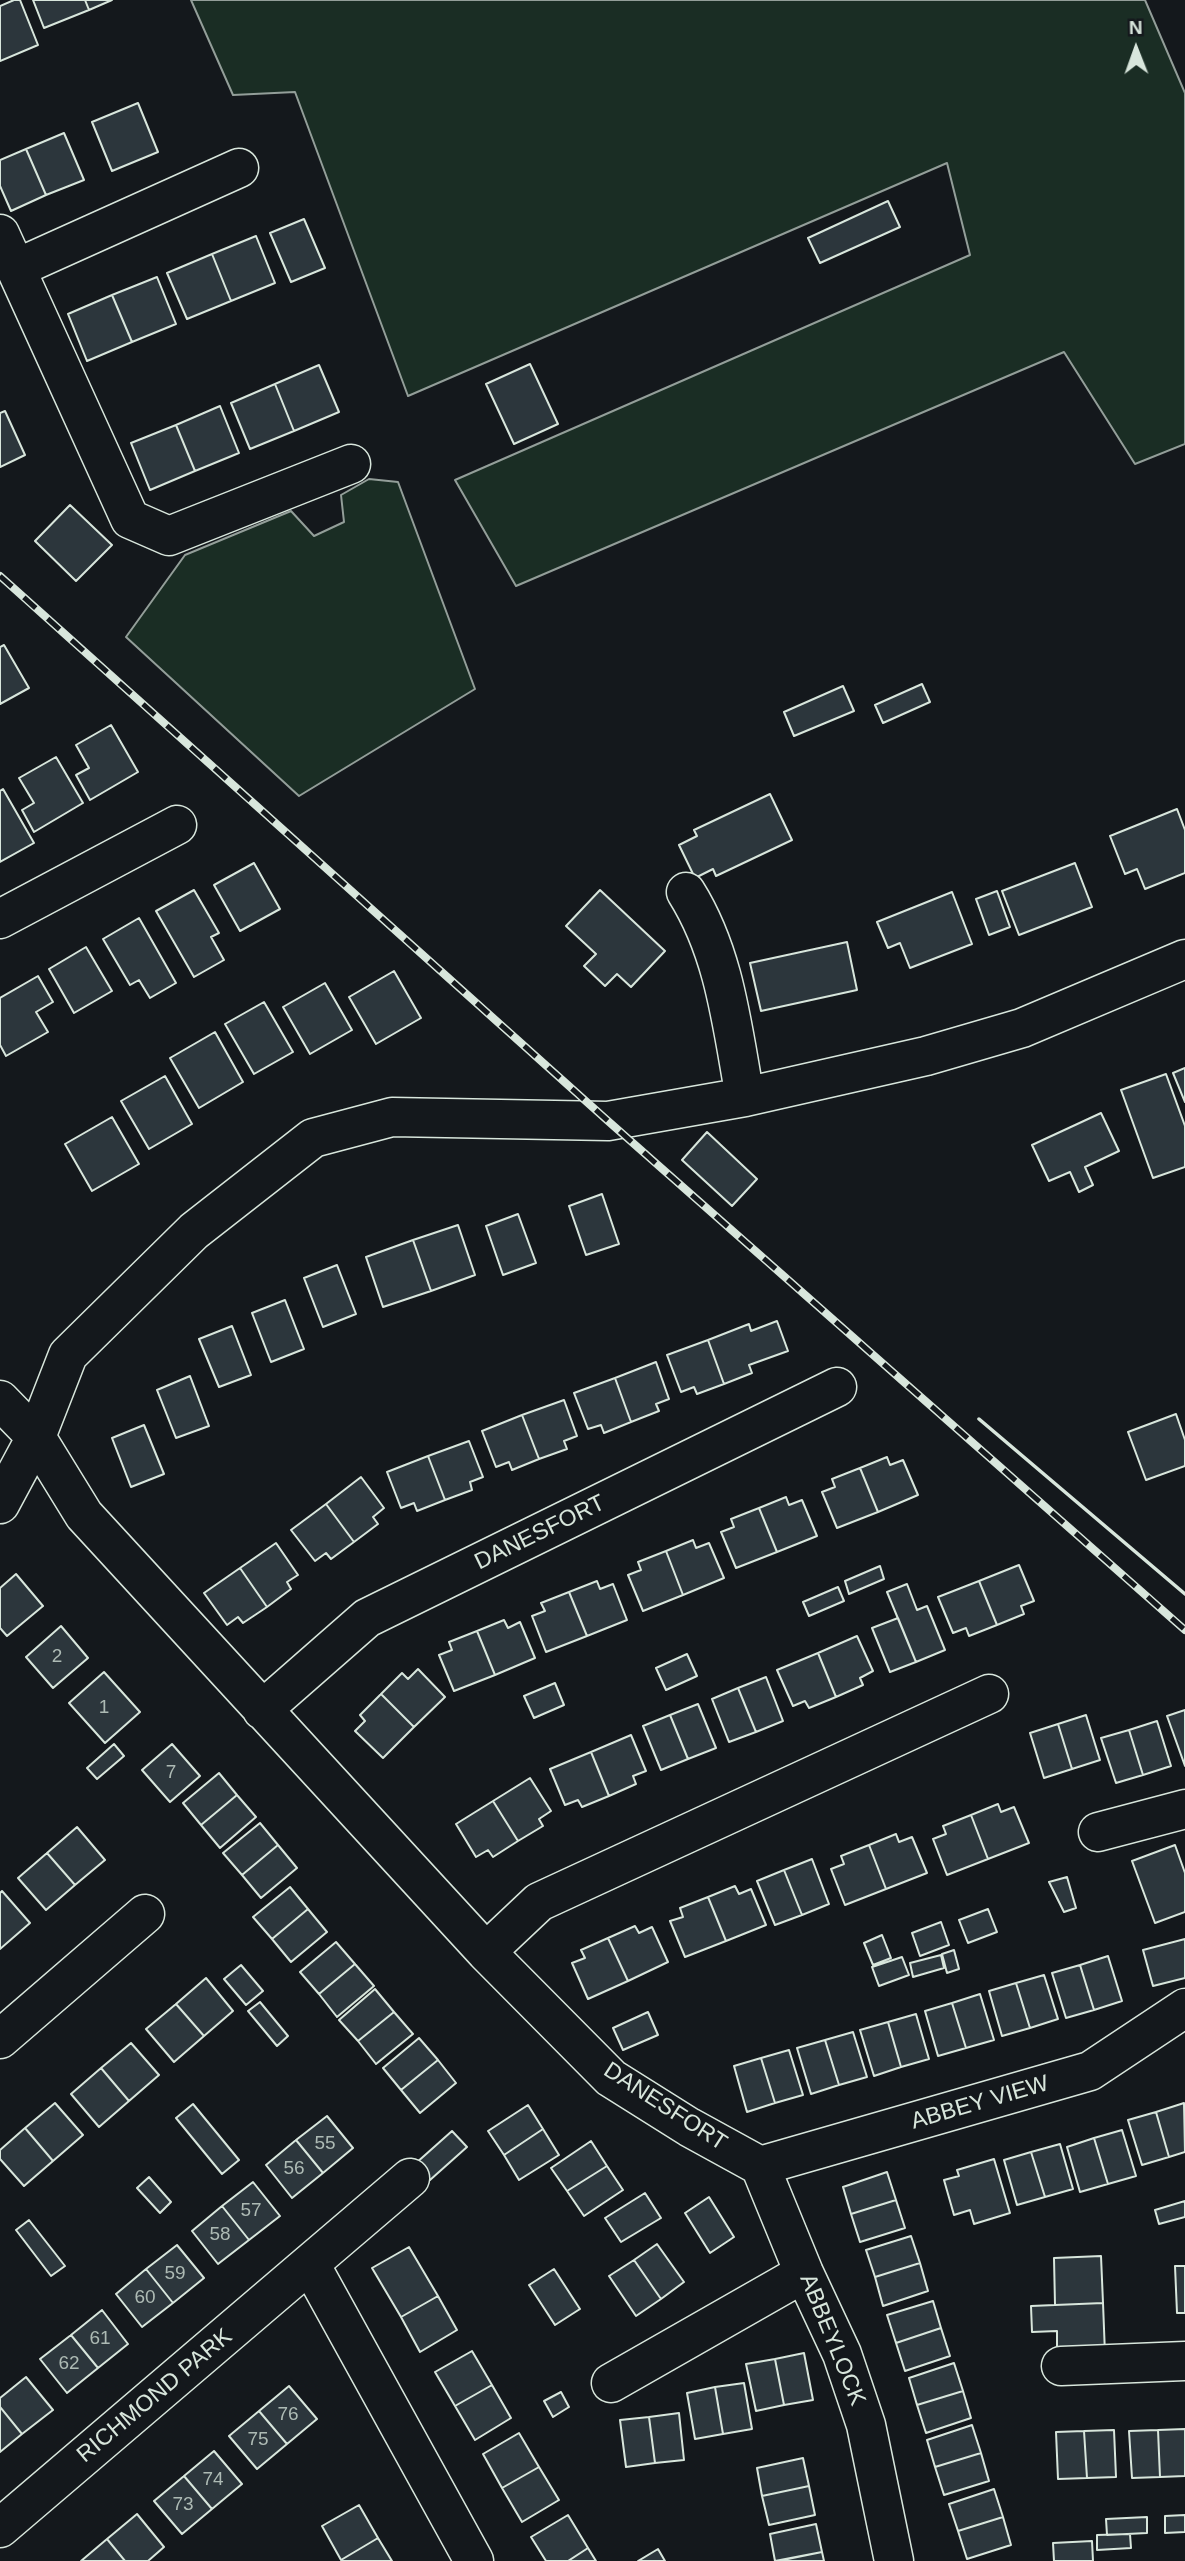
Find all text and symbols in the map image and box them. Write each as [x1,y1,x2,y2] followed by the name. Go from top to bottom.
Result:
[1101,14,1171,84] north arrow
[1129,17,1143,38] text: N
[470,1490,610,1576] street label: DANESFORT
[52,1646,62,1668] house number: 2
[99,1697,109,1719] house number: 1
[166,1762,176,1784] house number: 7
[598,2057,732,2157] street label: DANESFORT
[908,2070,1052,2136] street label: ABBEY VIEW
[314,2133,336,2155] house number: 55
[283,2158,305,2180] house number: 56
[240,2200,262,2222] house number: 57
[209,2224,231,2246] house number: 58
[164,2263,186,2285] house number: 59
[793,2270,871,2410] street label: ABBEYLOCK
[134,2287,156,2309] house number: 60
[72,2323,238,2469] street label: RICHMOND PARK
[89,2328,111,2350] house number: 61
[58,2353,80,2375] house number: 62
[277,2404,299,2426] house number: 76
[247,2429,269,2451] house number: 75
[202,2469,224,2491] house number: 74
[172,2494,194,2516] house number: 73

